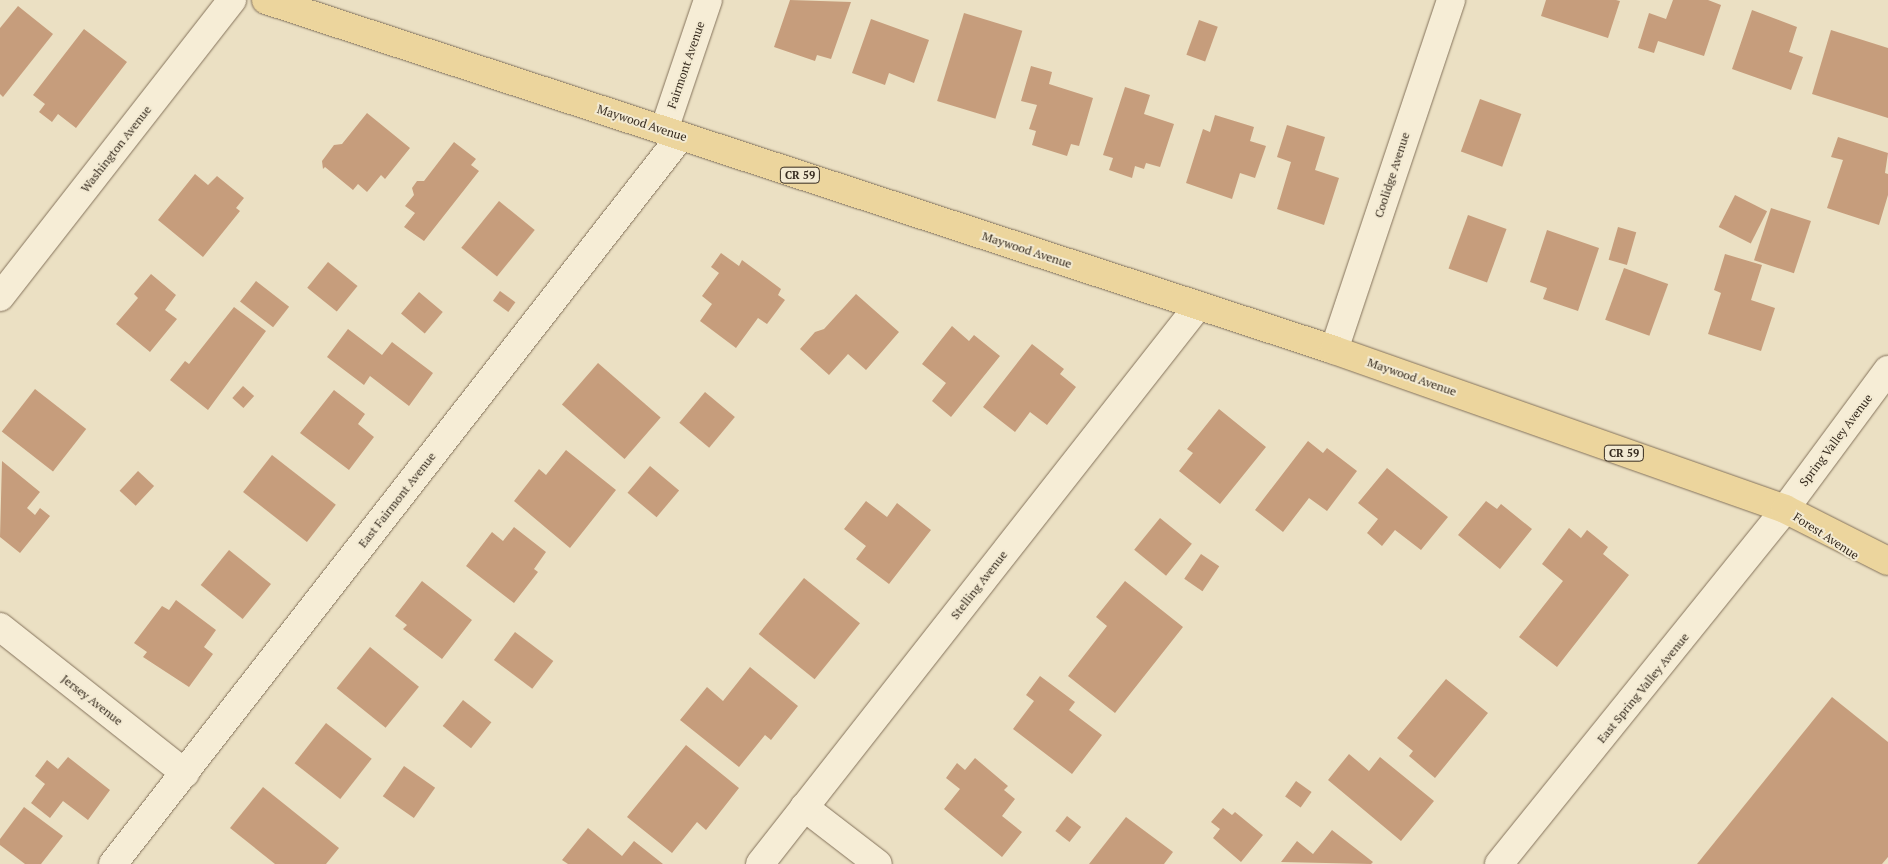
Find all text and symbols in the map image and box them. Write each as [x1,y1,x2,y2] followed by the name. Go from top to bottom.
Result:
[664,19,708,111] street label: Fairmont Avenue
[595,102,689,144] street label: Maywood Avenue
[78,103,154,195] street label: Washington Avenue
[1371,130,1413,220] street label: Coolidge Avenue
[779,166,821,184] road number: CR 59
[980,229,1074,271] street label: Maywood Avenue
[1365,355,1459,399] street label: Maywood Avenue
[1796,391,1876,489] street label: Spring Valley Avenue
[1603,444,1645,462] road number: CR 59
[355,449,439,551] street label: East Fairmont Avenue
[1790,509,1862,563] street label: Forest Avenue
[948,548,1010,622] street label: Stelling Avenue
[1594,630,1692,746] street label: East Spring Valley Avenue
[58,672,126,728] street label: Jersey Avenue

